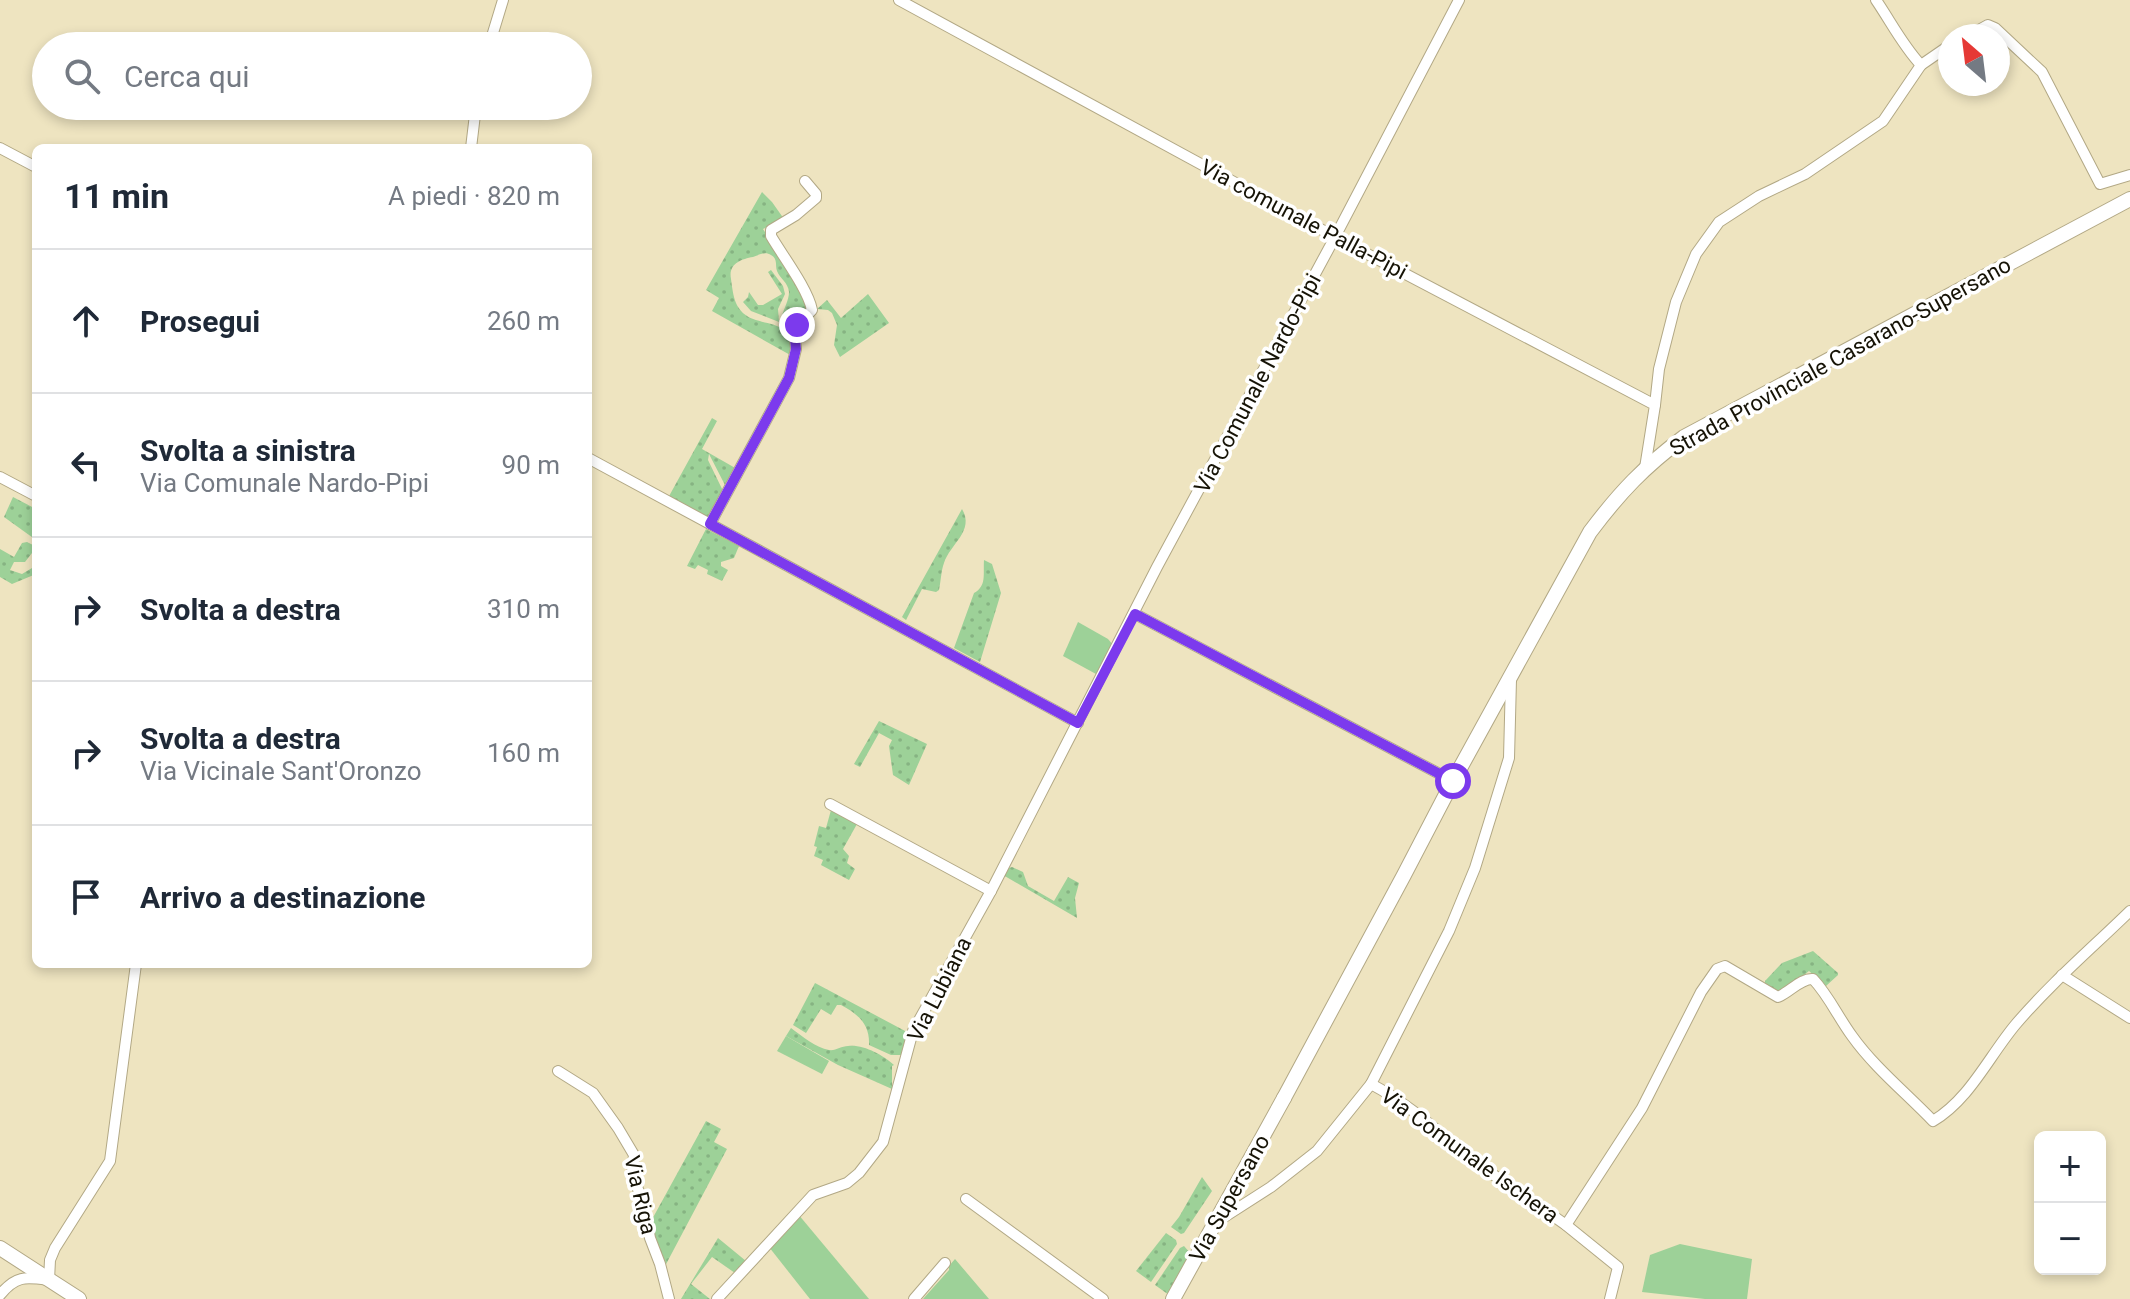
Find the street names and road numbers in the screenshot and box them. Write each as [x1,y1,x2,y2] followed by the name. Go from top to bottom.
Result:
[1196,154,1411,285] street label: Via comunale Palla-Pipi
[1665,252,2015,461] street label: Strada Provinciale Casarano-Supersano
[1189,269,1326,497] street label: Via Comunale Nardo-Pipi
[902,933,976,1046] street label: Via Lubiana
[1376,1083,1563,1228] street label: Via Comunale Ischera
[1184,1130,1275,1266] street label: Via Supersano
[619,1153,662,1237] street label: Via Riga

